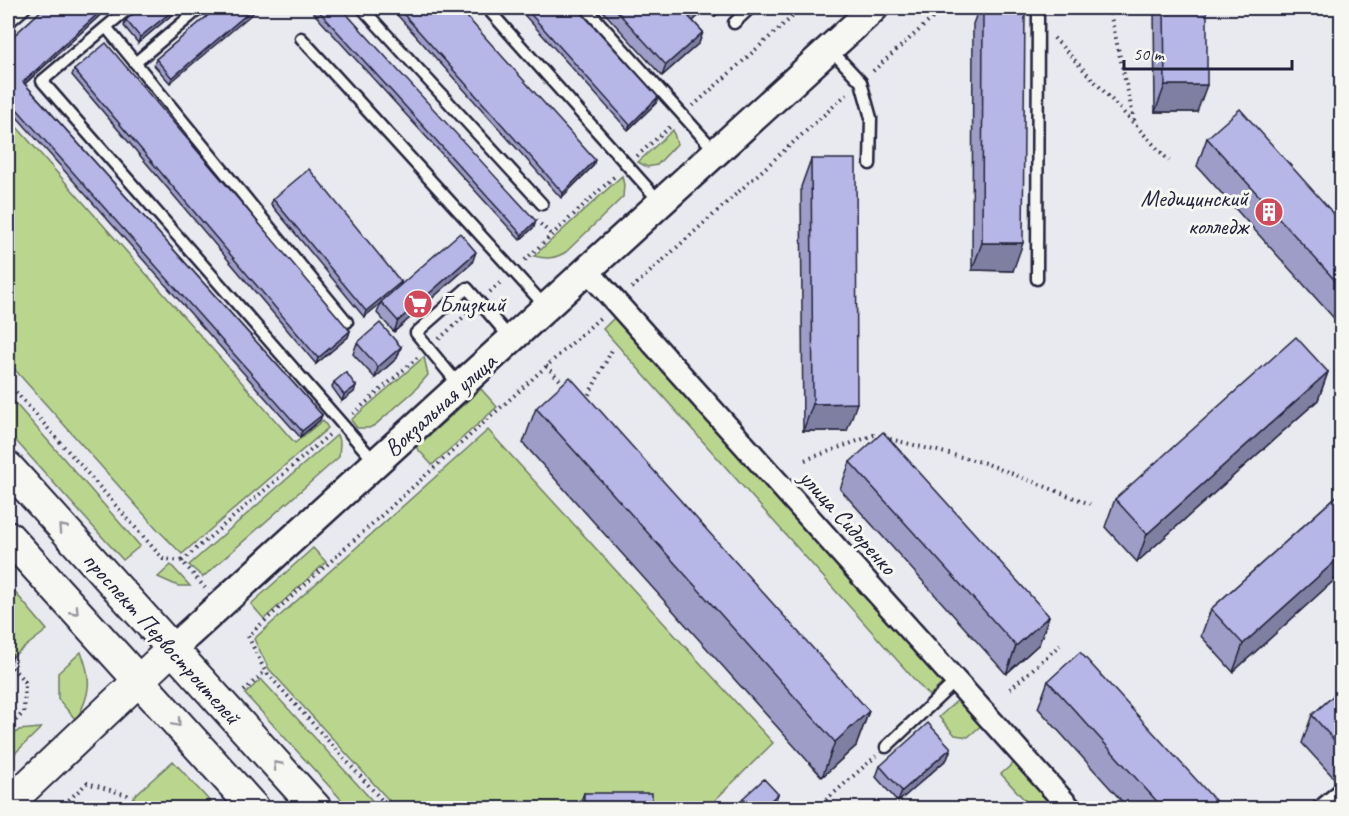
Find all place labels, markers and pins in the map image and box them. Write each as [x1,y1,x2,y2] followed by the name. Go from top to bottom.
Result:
[1140,183,1251,241] place label: Медицинский колледж
[1253,196,1285,228] building icon: Медицинский колледж
[402,288,434,320] supermarket icon: Близкий
[439,289,507,319] place label: Близкий

